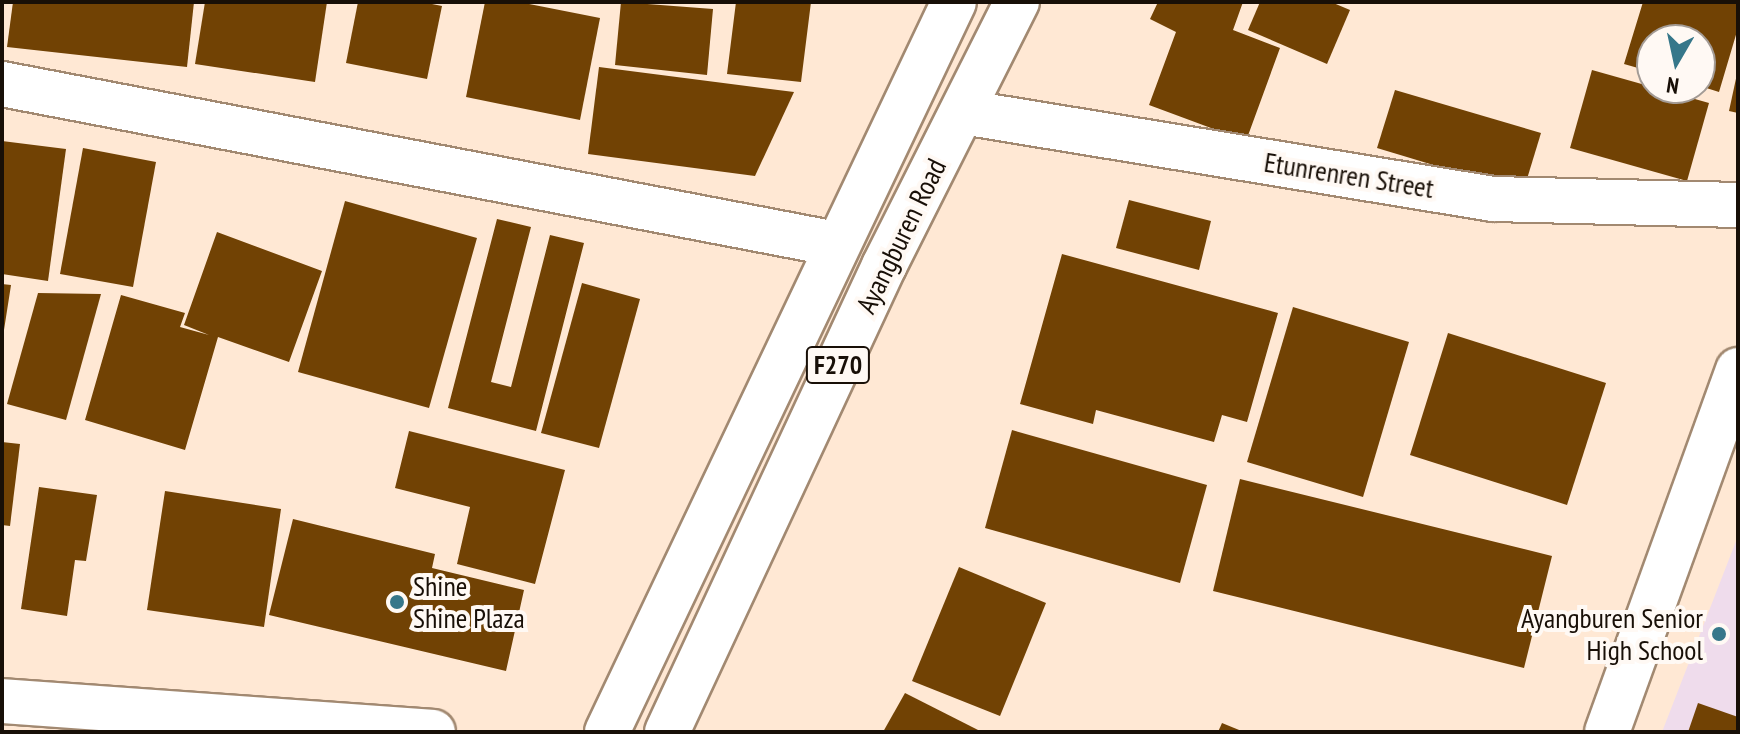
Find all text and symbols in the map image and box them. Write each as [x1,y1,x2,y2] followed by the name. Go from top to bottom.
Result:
[1636,24,1716,104] north arrow
[1665,71,1681,100] text: N
[1262,145,1436,205] street label: Etunrenren Street
[849,153,953,319] street label: Ayangburen Road
[804,343,872,387] road number: F270
[413,569,525,635] place label: Shine Shine Plaza
[388,593,406,611] marker: Shine Shine Plaza
[1521,601,1703,667] place label: Ayangburen Senior High School
[1710,625,1728,643] marker: Ayangburen Senior High School

